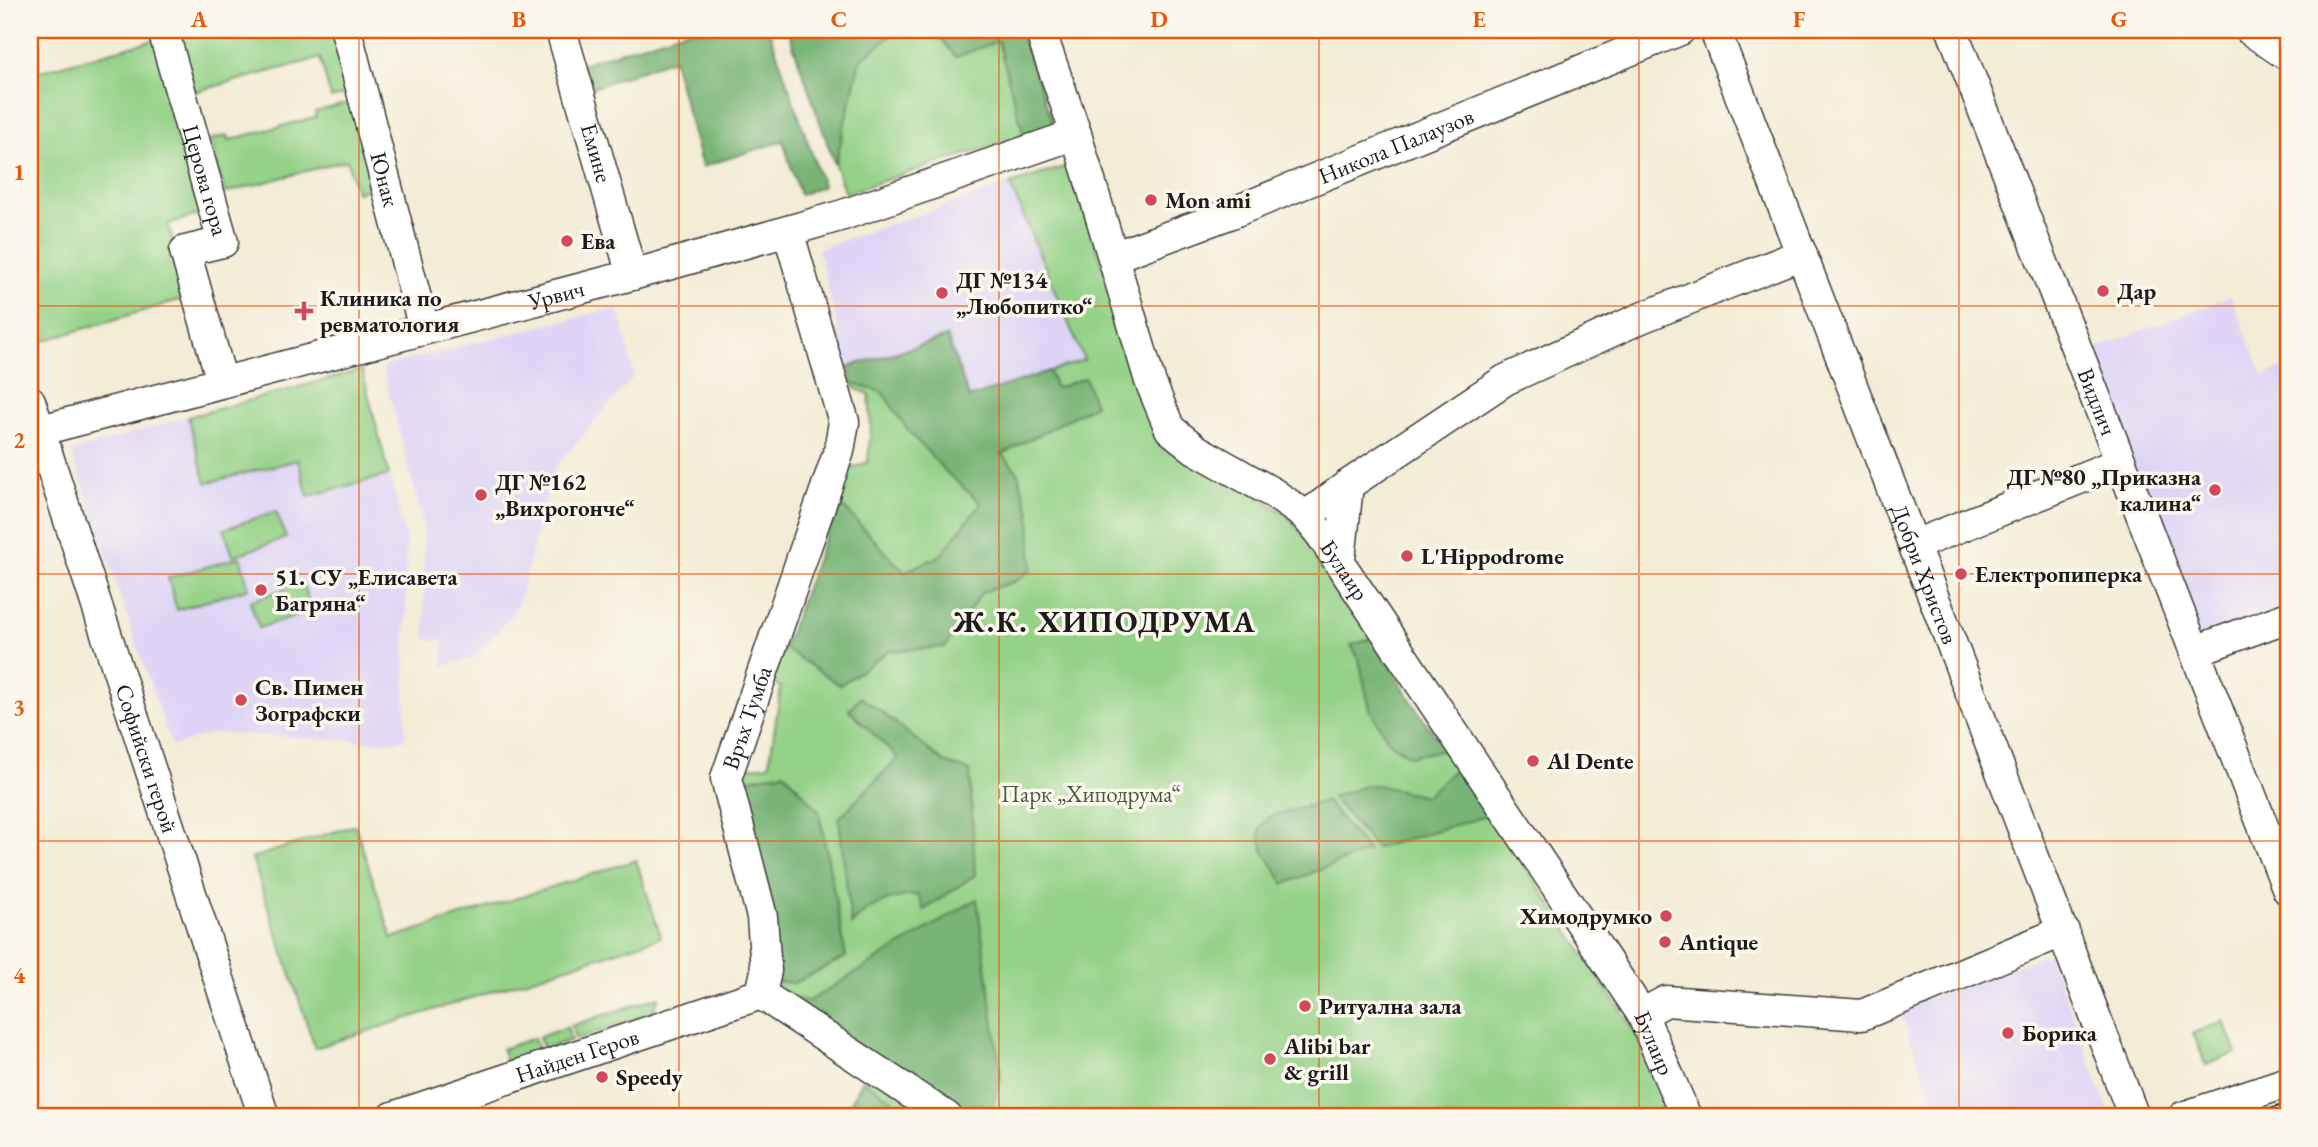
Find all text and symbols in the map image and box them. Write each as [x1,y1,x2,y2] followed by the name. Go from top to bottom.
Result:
[190,4,208,34] text: A
[512,4,526,34] text: B
[831,4,847,34] text: C
[1150,4,1168,34] text: D
[1472,4,1486,34] text: E
[1793,4,1806,34] text: F
[2111,4,2127,34] text: G
[1314,101,1478,191] street label: Никола Палаузов
[574,120,619,186] street label: Емине
[176,121,236,240] street label: Церова гора
[363,148,406,210] street label: Юнак
[13,157,25,187] text: 1
[1165,185,1251,215] place label: Mon ami
[1143,192,1159,208] marker: Mon ami
[581,226,616,256] place label: Ева
[559,233,575,249] marker: Ева
[956,265,1092,321] place label: ДГ №134 „Любопитко“
[524,273,587,317] street label: Урвич
[2117,276,2157,306] place label: Дар
[320,283,459,339] place label: Клиника по ревматология
[2095,283,2111,299] marker: Дар
[934,285,950,301] marker: ДГ №134 „Любопитко“
[294,301,314,321] marker: Клиника по ревматология
[2071,364,2124,440] street label: Видлич
[13,425,25,455] text: 2
[2006,462,2202,518] place label: ДГ №80 „Приказна калина“
[495,467,635,523] place label: ДГ №162 „Вихрогонче“
[2207,482,2223,498] marker: ДГ №80 „Приказна калина“
[473,487,489,503] marker: ДГ №162 „Вихрогонче“
[1884,500,1965,648] street label: Добри Христов
[1313,534,1376,606] street label: Булаир
[1421,541,1564,571] place label: L'Hippodrome
[1399,548,1415,564] marker: L'Hippodrome
[1975,559,2143,589] place label: Електропиперка
[275,562,458,618] place label: 51. СУ „Елисавета Багряна“
[1953,566,1969,582] marker: Електропиперка
[253,582,269,598] marker: 51. СУ „Елисавета Багряна“
[952,602,1257,641] district label: Ж.К. ХИПОДРУМА
[715,661,779,773] street label: Връх Тумба
[255,672,364,728] place label: Св. Пимен Зографски
[108,680,185,837] street label: Софийски герой
[13,692,25,722] text: 3
[233,692,249,708] marker: Св. Пимен Зографски
[1546,746,1634,776] place label: Al Dente
[1525,753,1541,769] marker: Al Dente
[1001,779,1181,809] park label: Парк „Хиподрума“
[1519,901,1652,931] place label: Химодрумко
[1658,908,1674,924] marker: Химодрумко
[1678,927,1759,957] place label: Antique
[1657,934,1673,950] marker: Antique
[13,960,26,990] text: 4
[1319,991,1462,1021] place label: Ритуална зала
[1297,998,1313,1014] marker: Ритуална зала
[1627,1006,1681,1080] street label: Булаир
[2022,1018,2098,1048] place label: Борика
[512,1021,643,1090] street label: Найден Геров
[2000,1025,2016,1041] marker: Борика
[1283,1031,1371,1087] place label: Alibi bar & grill
[1262,1051,1278,1067] marker: Alibi bar & grill
[616,1062,684,1092] place label: Speedy
[594,1069,610,1085] marker: Speedy

